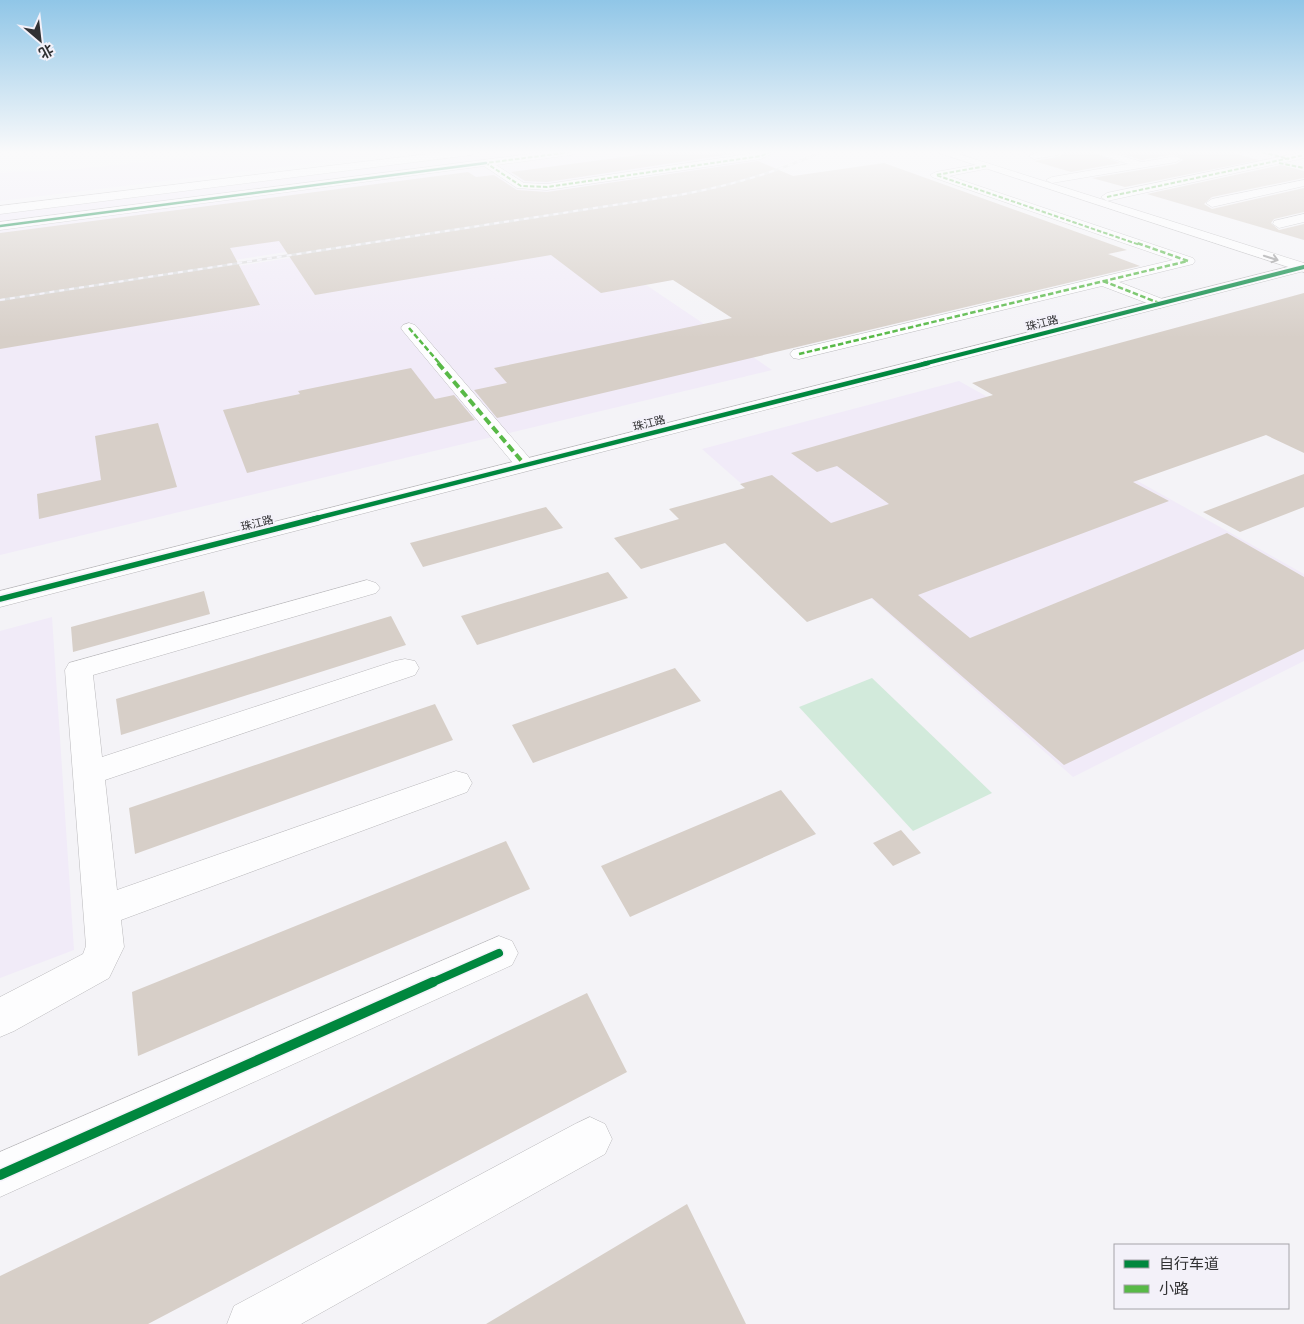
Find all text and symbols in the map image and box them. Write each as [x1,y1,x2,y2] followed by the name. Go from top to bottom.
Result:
[15,15,65,65] north arrow
[36,40,56,62] text: 北
[1263,254,1278,263] one-way arrow
[1025,313,1060,334] street label: 珠江路
[632,413,667,434] street label: 珠江路
[240,513,275,534] street label: 珠江路
[1114,1244,1289,1309] legend
[1159,1255,1219,1273] text: 自行车道
[1159,1280,1189,1298] text: 小路

